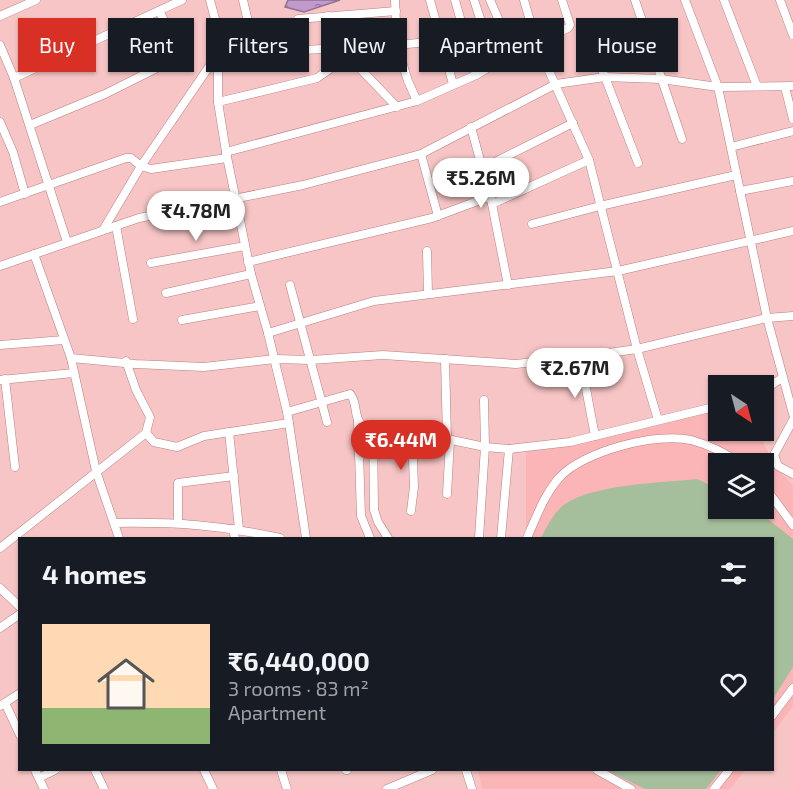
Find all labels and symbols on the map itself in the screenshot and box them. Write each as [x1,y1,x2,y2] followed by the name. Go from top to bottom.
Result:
[432,158,530,209] pin: ₹5.26M
[147,191,245,242] pin: ₹4.78M
[526,348,624,399] pin: ₹2.67M
[708,375,774,441] north arrow
[352,420,450,471] pin: ₹6.44M

